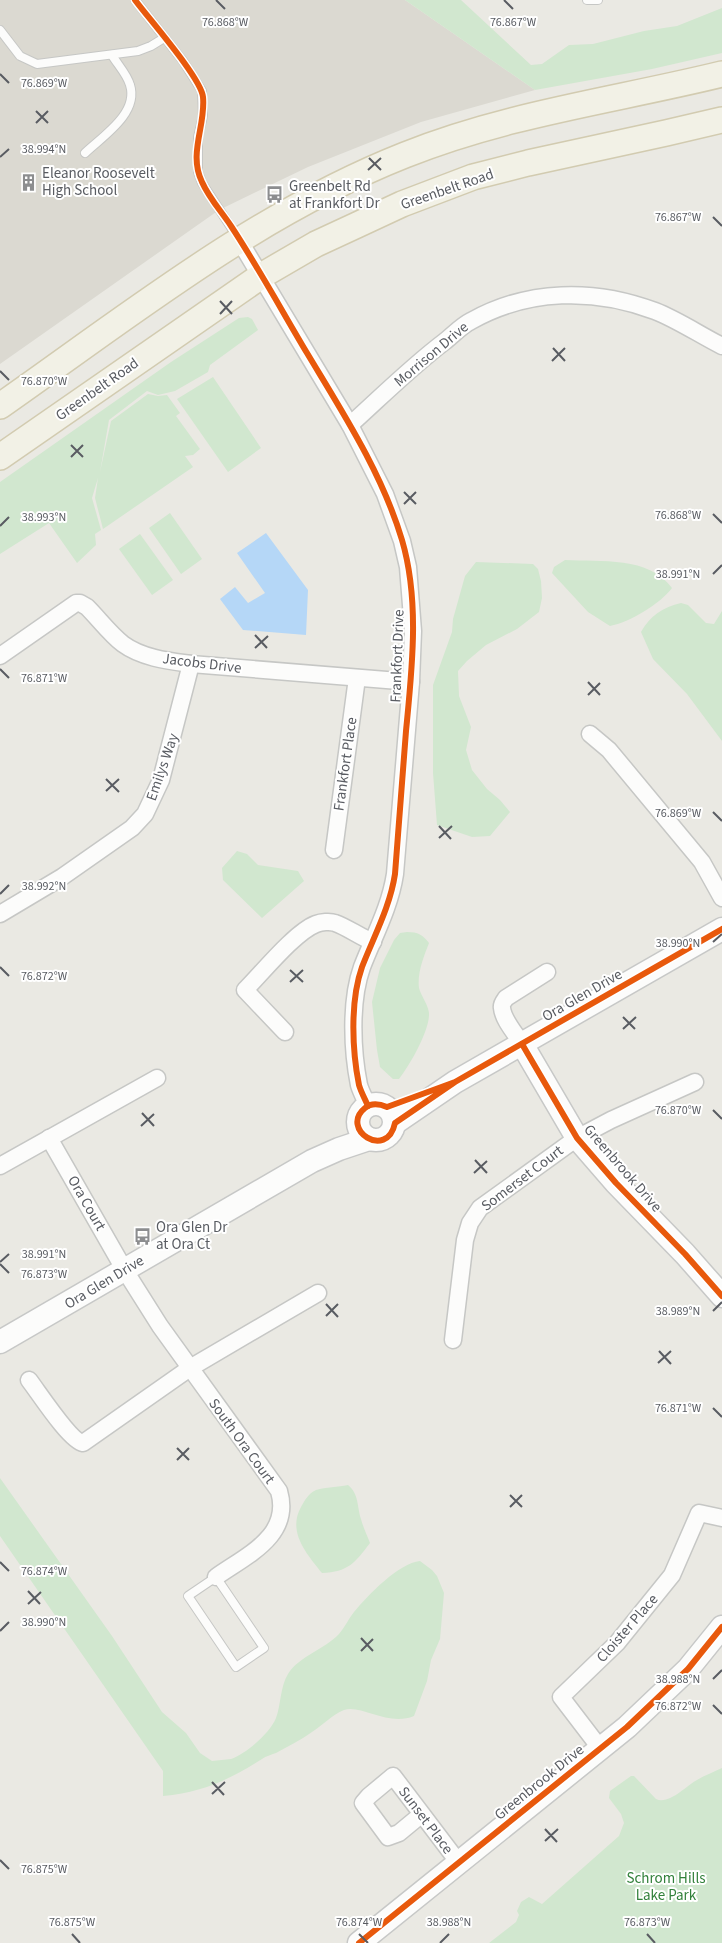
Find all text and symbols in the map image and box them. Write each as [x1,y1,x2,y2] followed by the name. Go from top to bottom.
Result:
[202,14,249,31] text: 76.868°W
[490,14,537,31] text: 76.867°W
[21,75,68,92] text: 76.869°W
[22,141,66,158] text: 38.994°N
[42,163,155,201] place label: Eleanor Roosevelt High School
[398,164,497,215] street label: Greenbelt Road
[18,172,38,192] building icon: Eleanor Roosevelt High School
[289,176,380,214] place label: Greenbelt Rd at Frankfort Dr
[265,185,285,205] bus stop icon: Greenbelt Rd at Frankfort Dr
[655,209,702,226] text: 76.867°W
[390,317,473,392] street label: Morrison Drive
[51,353,143,426] street label: Greenbelt Road
[21,373,68,390] text: 76.870°W
[655,507,702,524] text: 76.868°W
[22,509,66,526] text: 38.993°N
[656,566,700,583] text: 38.991°N
[385,609,410,703] street label: Frankfort Drive
[161,648,243,679] street label: Jacobs Drive
[21,670,68,687] text: 76.871°W
[329,716,362,812] street label: Frankfort Place
[141,731,184,804] street label: Emilys Way
[655,805,702,822] text: 76.869°W
[22,878,66,895] text: 38.992°N
[656,935,700,952] text: 38.990°N
[538,964,626,1027] street label: Ora Glen Drive
[21,968,68,985] text: 76.872°W
[655,1102,702,1119] text: 76.870°W
[579,1120,667,1217] street label: Greenbrook Drive
[477,1141,568,1216] street label: Somerset Court
[62,1172,111,1235] street label: Ora Court
[156,1217,228,1255] place label: Ora Glen Dr at Ora Ct
[132,1226,152,1246] bus stop icon: Ora Glen Dr at Ora Ct
[22,1246,66,1263] text: 38.991°N
[60,1250,148,1315] street label: Ora Glen Drive
[21,1266,68,1283] text: 76.873°W
[656,1303,700,1320] text: 38.989°N
[203,1394,280,1488] street label: South Ora Court
[655,1400,702,1417] text: 76.871°W
[21,1563,68,1580] text: 76.874°W
[592,1590,663,1667] street label: Cloister Place
[22,1614,66,1631] text: 38.990°N
[656,1671,700,1688] text: 38.988°N
[655,1698,702,1715] text: 76.872°W
[490,1740,589,1825] street label: Greenbrook Drive
[393,1782,458,1859] street label: Sunset Place
[21,1861,68,1878] text: 76.875°W
[626,1868,706,1906] park label: Schrom Hills Lake Park
[49,1914,96,1931] text: 76.875°W
[336,1914,383,1931] text: 76.874°W
[427,1914,471,1931] text: 38.988°N
[624,1914,671,1931] text: 76.873°W

